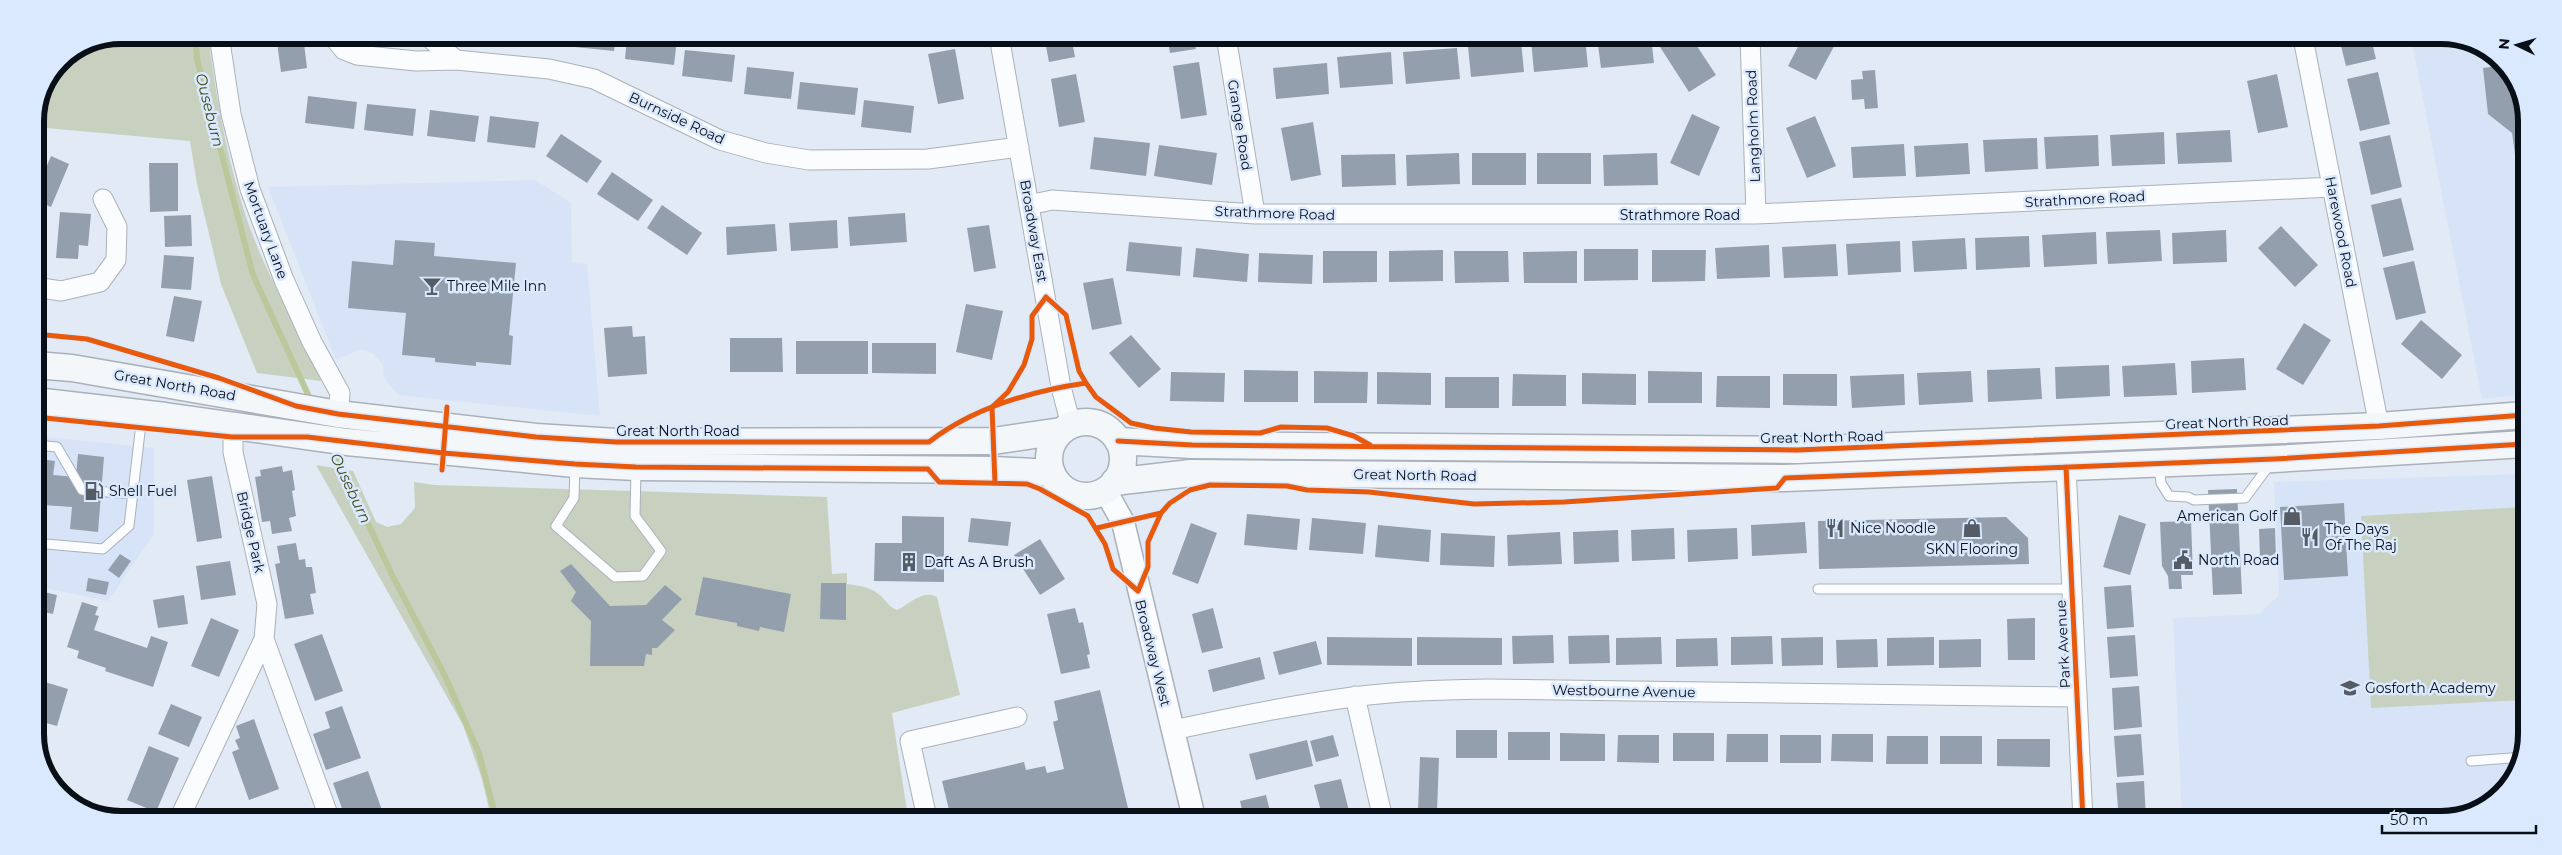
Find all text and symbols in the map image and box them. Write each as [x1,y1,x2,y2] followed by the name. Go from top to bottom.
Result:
[2492,20,2542,70] north arrow
[2495,37,2514,50] text: N
[1742,69,1764,183] street label: Langholm Road
[192,71,228,149] water label: Ouseburn
[1224,78,1256,172] street label: Grange Road
[626,88,728,148] street label: Burnside Road
[2321,175,2361,289] street label: Harewood Road
[1016,178,1052,284] street label: Broadway East
[240,179,292,281] street label: Mortuary Lane
[2024,187,2146,211] street label: Strathmore Road
[1214,202,1336,224] street label: Strathmore Road
[1620,206,1740,224] street label: Strathmore Road
[421,275,443,297] bar icon: Three Mile Inn
[447,277,547,295] place label: Three Mile Inn
[113,365,237,405] street label: Great North Road
[2165,411,2289,433] street label: Great North Road
[616,422,740,440] street label: Great North Road
[1760,427,1884,447] street label: Great North Road
[326,450,376,526] water label: Ouseburn
[1353,465,1477,485] street label: Great North Road
[83,480,105,502] fuel station icon: Shell Fuel
[109,482,177,500] place label: Shell Fuel
[233,490,269,575] street label: Bridge Park
[2281,505,2303,527] shop icon: American Golf
[2177,507,2278,525] place label: American Golf
[1824,517,1846,539] restaurant icon: Nice Noodle
[1961,517,1983,539] shop icon: SKN Flooring
[1850,519,1936,537] place label: Nice Noodle
[2325,520,2397,554] place label: The Days Of The Raj
[2299,526,2321,548] restaurant icon: The Days Of The Raj
[1926,540,2018,558] place label: SKN Flooring
[2172,549,2194,571] public building icon: North Road
[898,551,920,573] building icon: Daft As A Brush
[2198,551,2279,569] place label: North Road
[924,553,1034,571] place label: Daft As A Brush
[1131,598,1175,709] street label: Broadway West
[2052,599,2074,689] street label: Park Avenue
[2339,677,2361,699] school or university icon: Gosforth Academy
[2365,679,2496,697] place label: Gosforth Academy
[1552,681,1696,701] street label: Westbourne Avenue
[2382,802,2536,834] scale bar
[2390,810,2428,829] text: 50 m

